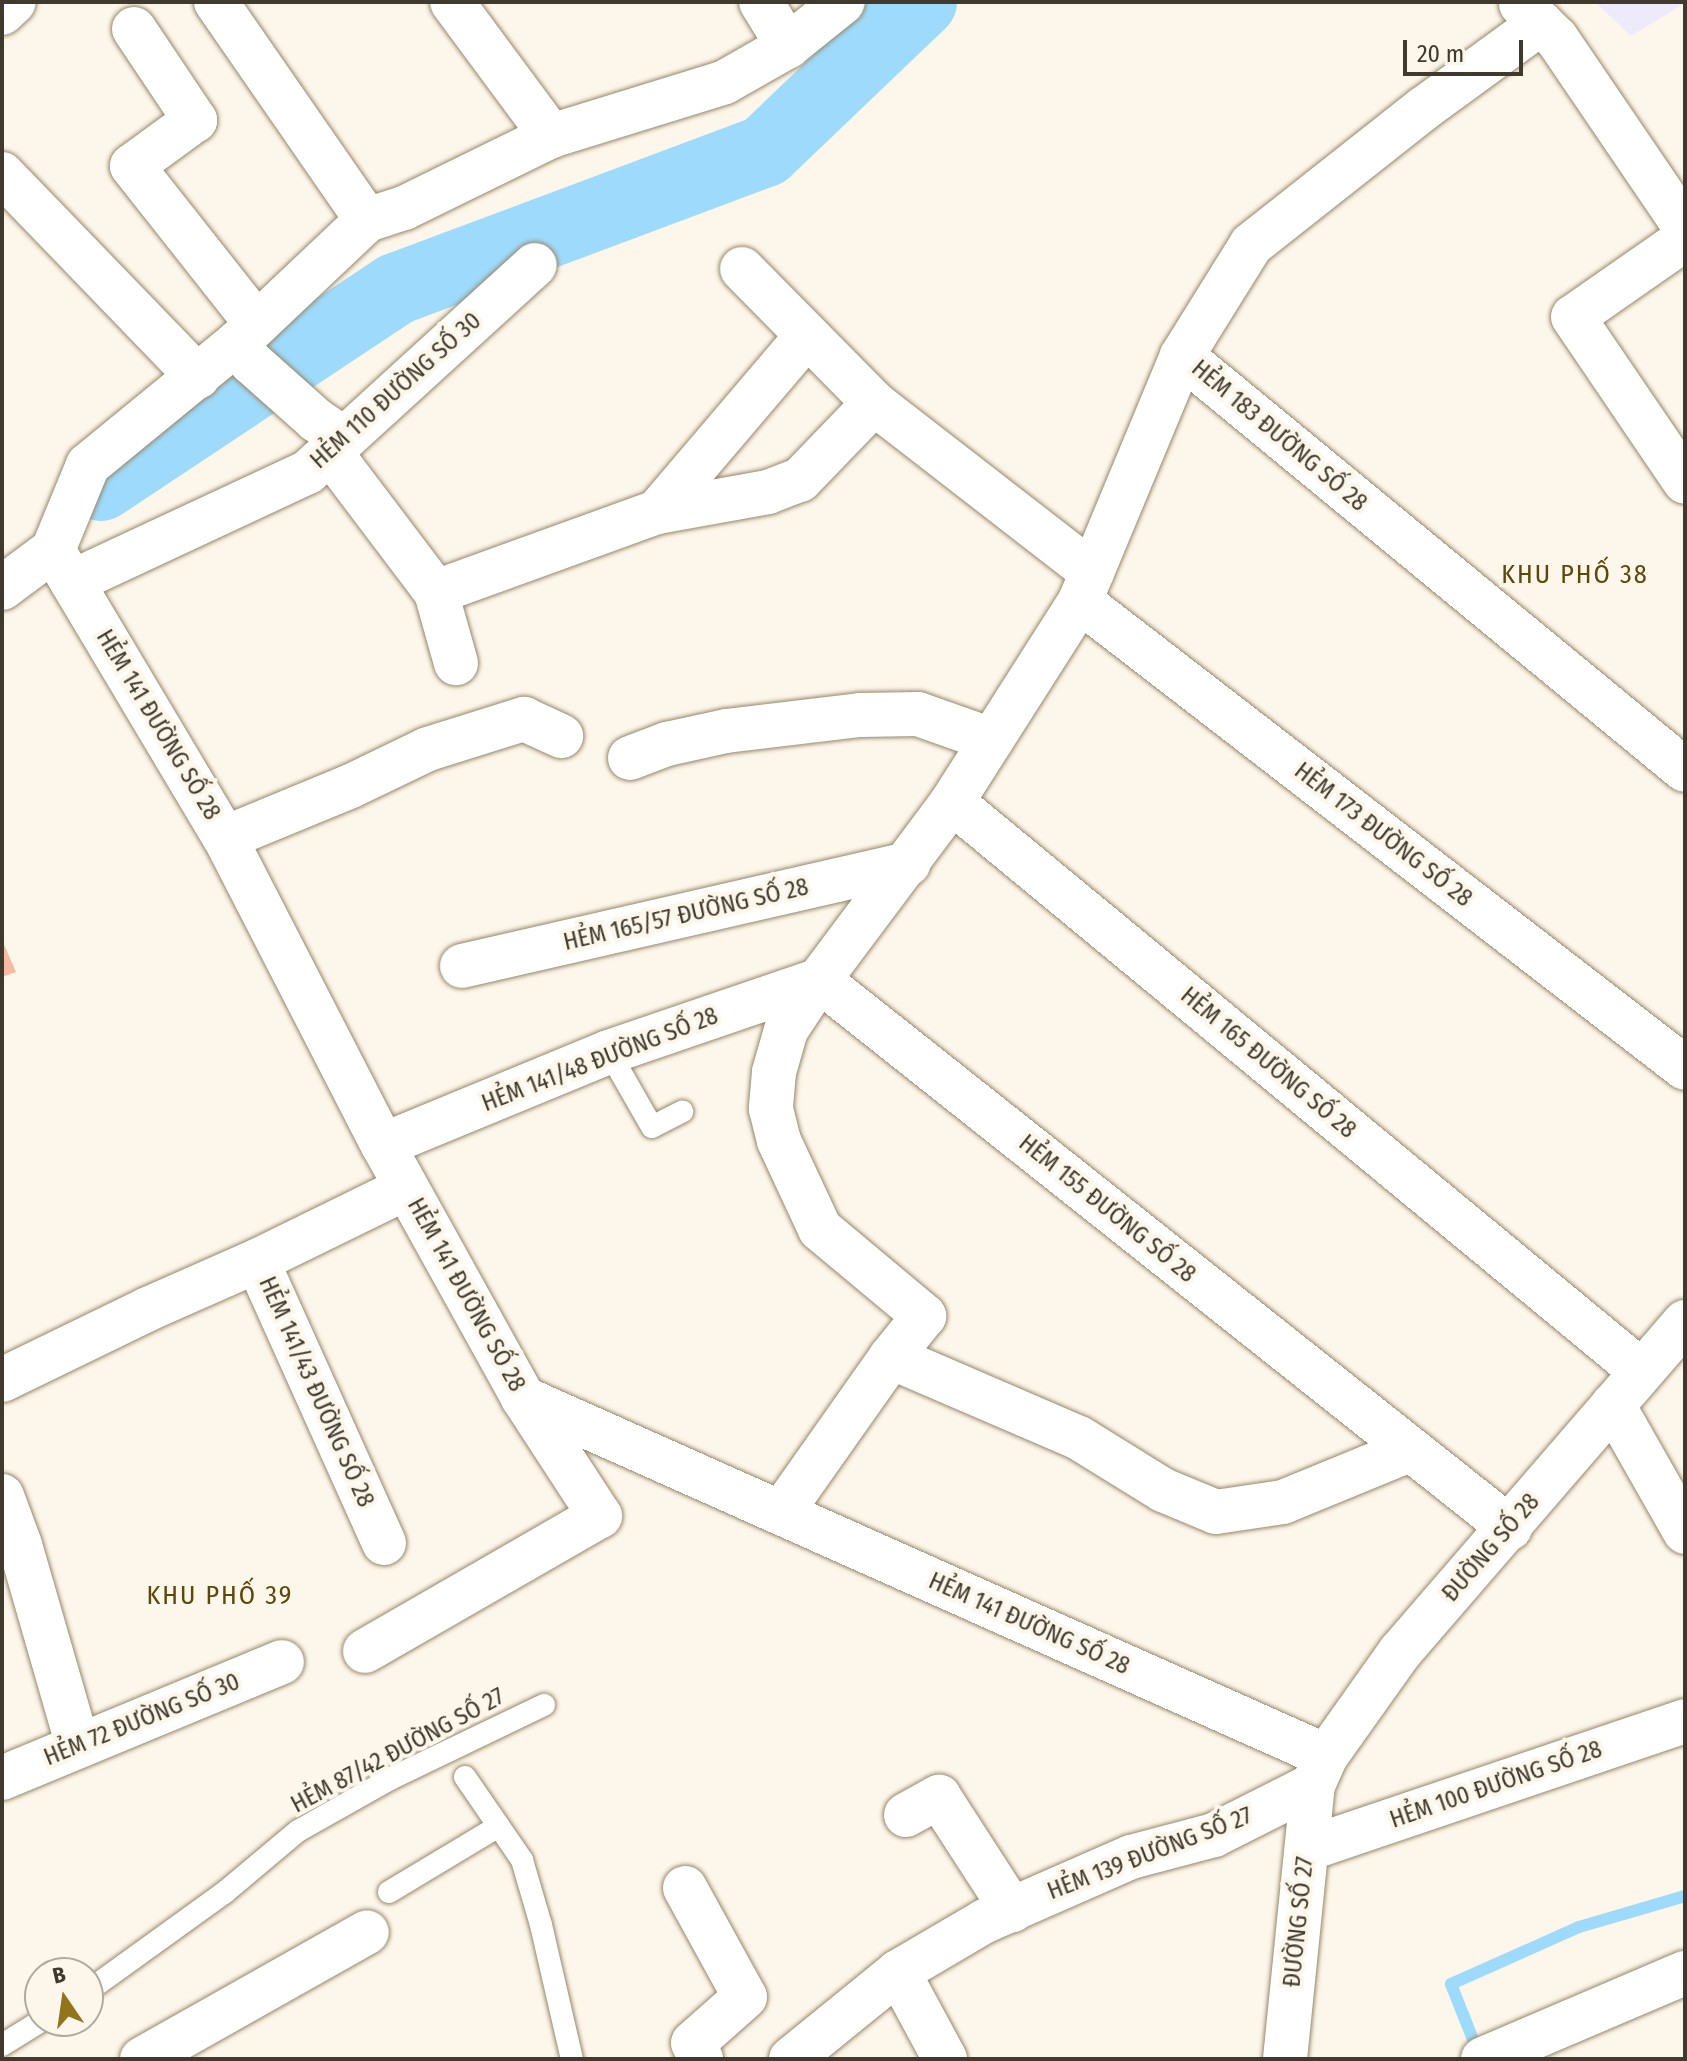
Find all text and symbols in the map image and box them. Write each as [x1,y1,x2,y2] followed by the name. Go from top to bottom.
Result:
[1407,24,1527,74] scale bar
[1417,40,1464,68] text: 20 m
[305,307,487,475] street label: HẺM 110 ĐƯỜNG SỐ 30
[1185,354,1373,518] street label: HẺM 183 ĐƯỜNG SỐ 28
[1501,559,1649,591] district label: KHU PHỐ 38
[90,625,226,825] street label: HẺM 141 ĐƯỜNG SỐ 28
[1288,757,1478,913] street label: HẺM 173 ĐƯỜNG SỐ 28
[561,873,811,957] street label: HẺM 165/57 ĐƯỜNG SỐ 28
[1175,981,1361,1145] street label: HẺM 165 ĐƯỜNG SỐ 28
[478,1002,722,1118] street label: HẺM 141/48 ĐƯỜNG SỐ 28
[1013,1129,1201,1289] street label: HẺM 155 ĐƯỜNG SỐ 28
[401,1193,531,1397] street label: HẺM 141 ĐƯỜNG SỐ 28
[252,1272,380,1512] street label: HẺM 141/43 ĐƯỜNG SỐ 28
[1436,1488,1546,1608] street label: ĐƯỜNG SỐ 28
[924,1567,1134,1681] street label: HẺM 141 ĐƯỜNG SỐ 28
[147,1580,293,1612] district label: KHU PHỐ 39
[40,1668,244,1772] street label: HẺM 72 ĐƯỜNG SỐ 30
[286,1682,510,1820] street label: HẺM 87/42 ĐƯỜNG SỐ 27
[1386,1735,1606,1835] street label: HẺM 100 ĐƯỜNG SỐ 28
[1044,1802,1256,1906] street label: HẺM 139 ĐƯỜNG SỐ 27
[1278,1855,1320,1989] street label: ĐƯỜNG SỐ 27
[24,1957,104,2037] north arrow
[50,1961,68,1990] text: B

